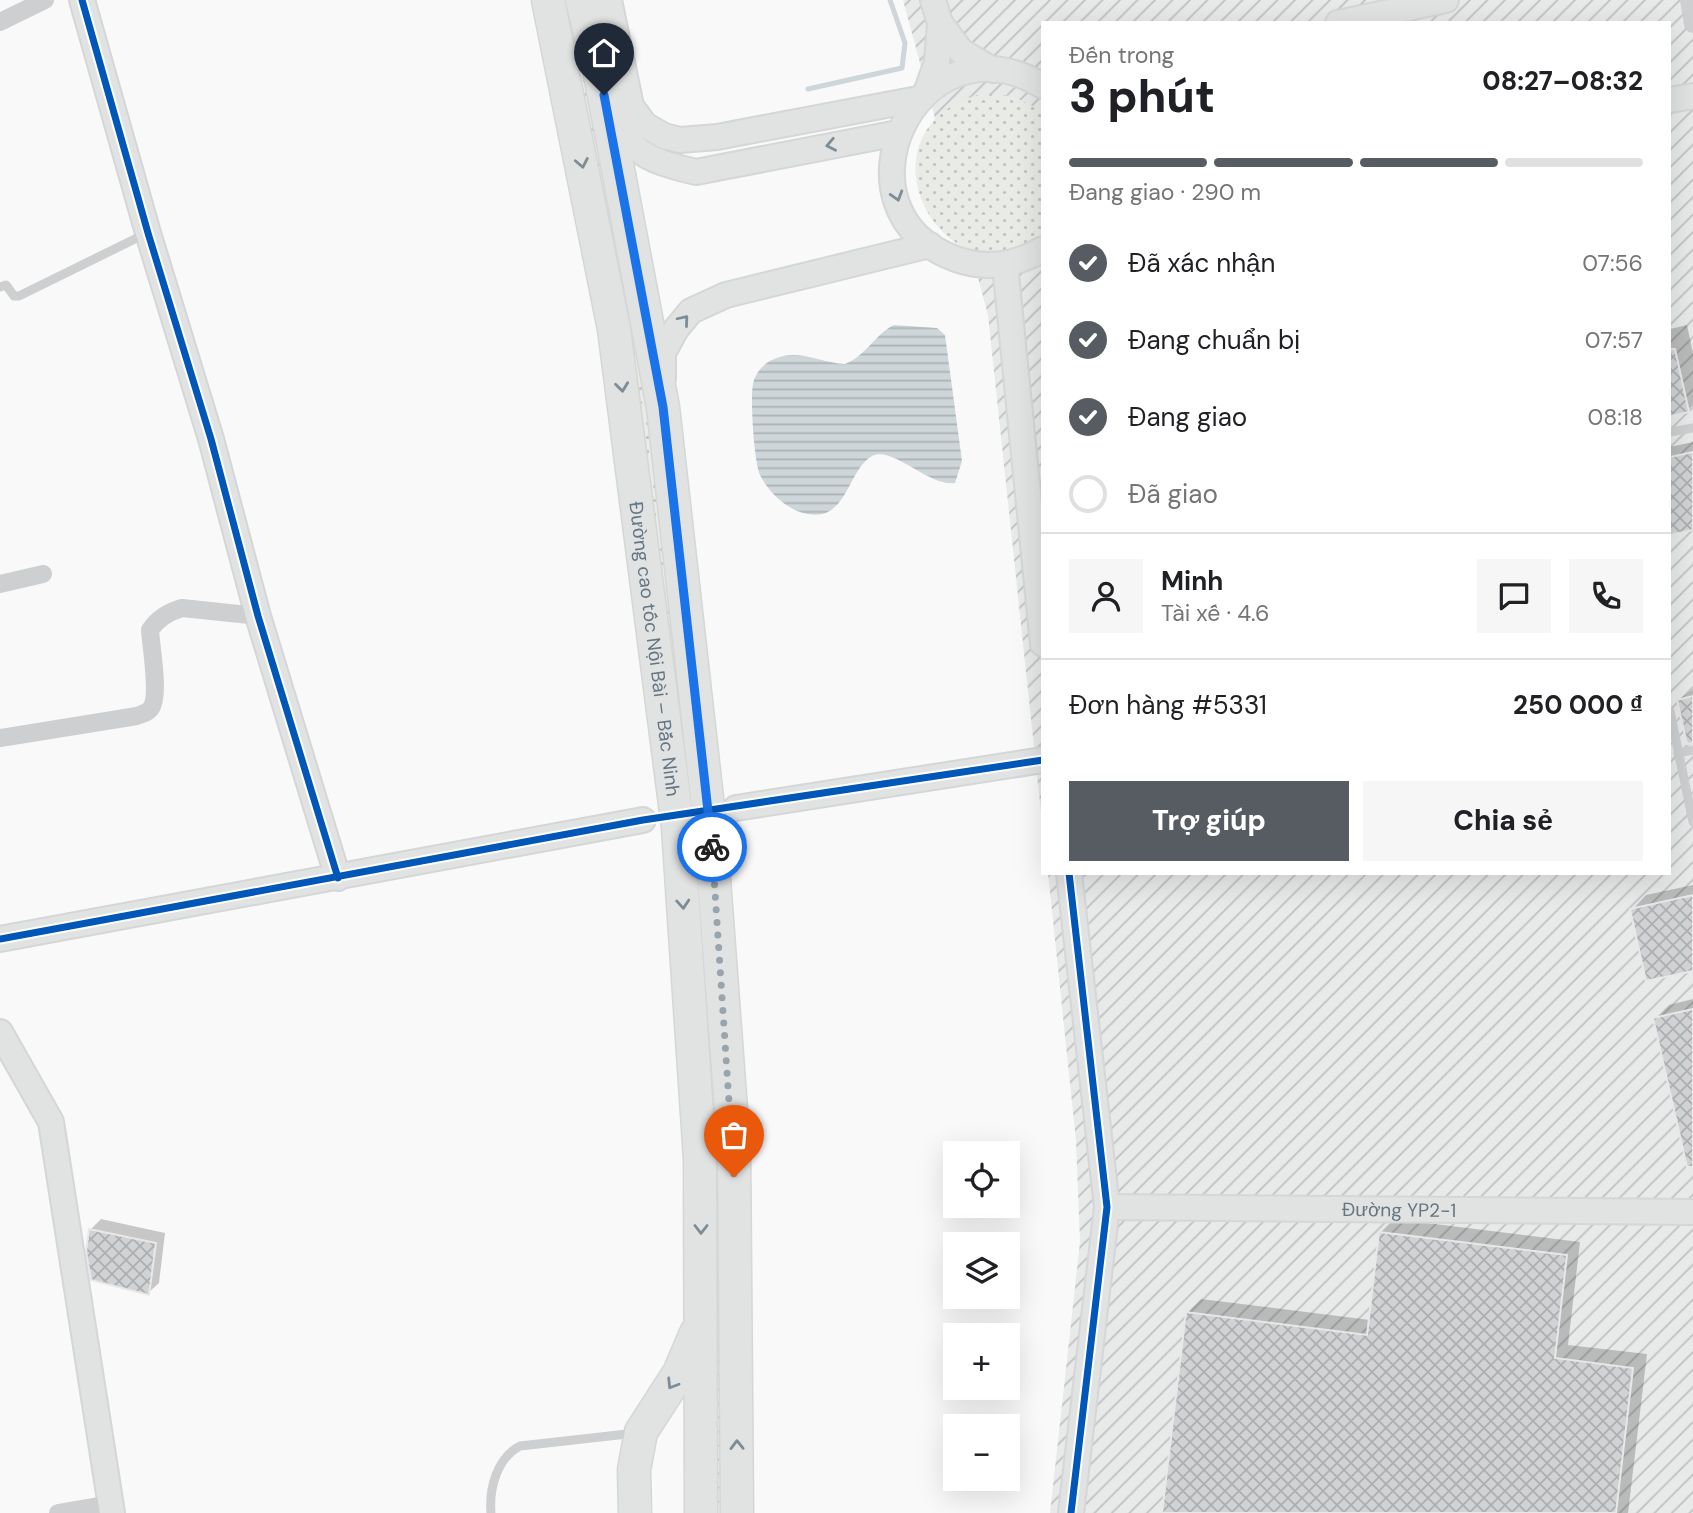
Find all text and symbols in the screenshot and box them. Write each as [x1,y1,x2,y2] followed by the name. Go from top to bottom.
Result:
[574,23,634,95] pin
[585,34,623,72] icon: home
[1069,40,1174,70] text: Đến trong
[1482,64,1643,98] text: 08:27–08:32
[1069,66,1215,126] text: 3 phút
[825,137,837,152] one-way arrow
[573,157,588,169] one-way arrow
[1069,177,1261,207] text: Đang giao · 290 m
[888,189,903,201] one-way arrow
[1069,244,1107,282] icon: check
[1128,246,1276,280] text: Đã xác nhận
[1582,248,1643,278] text: 07:56
[676,316,688,329] one-way arrow
[1069,321,1107,359] icon: check
[1128,323,1300,357] text: Đang chuẩn bị
[1585,325,1643,355] text: 07:57
[614,381,629,392] one-way arrow
[1069,398,1107,436] icon: check
[1128,400,1247,434] text: Đang giao
[1587,402,1643,432] text: 08:18
[1128,477,1218,511] text: Đã giao
[623,500,686,798] street label: Đường cao tốc Nội Bài – Bắc Ninh
[1069,559,1143,633] button: person
[1477,559,1551,633] button: chat
[1569,559,1643,633] button: phone
[1161,564,1223,598] text: Minh
[1161,598,1269,628] text: Tài xế · 4.6
[1069,688,1267,722] text: Đơn hàng #5331
[1513,688,1643,722] text: 250 000 ₫
[1069,781,1349,861] button: Trợ giúp
[1363,781,1643,861] button: Chia sẻ
[677,812,747,882] courier
[693,828,731,866] icon: bike
[675,899,690,910] one-way arrow
[704,1105,764,1177] pin
[715,1116,753,1154] icon: bag
[943,1141,1020,1491] map controls
[943,1141,1020,1218] button: locate
[1342,1197,1456,1223] street label: Đường YP2-1
[693,1224,708,1235] one-way arrow
[943,1232,1020,1309] button: layers
[943,1323,1020,1400] button: +
[668,1377,681,1390] one-way arrow
[943,1414,1020,1491] button: −
[729,1439,745,1450] one-way arrow

